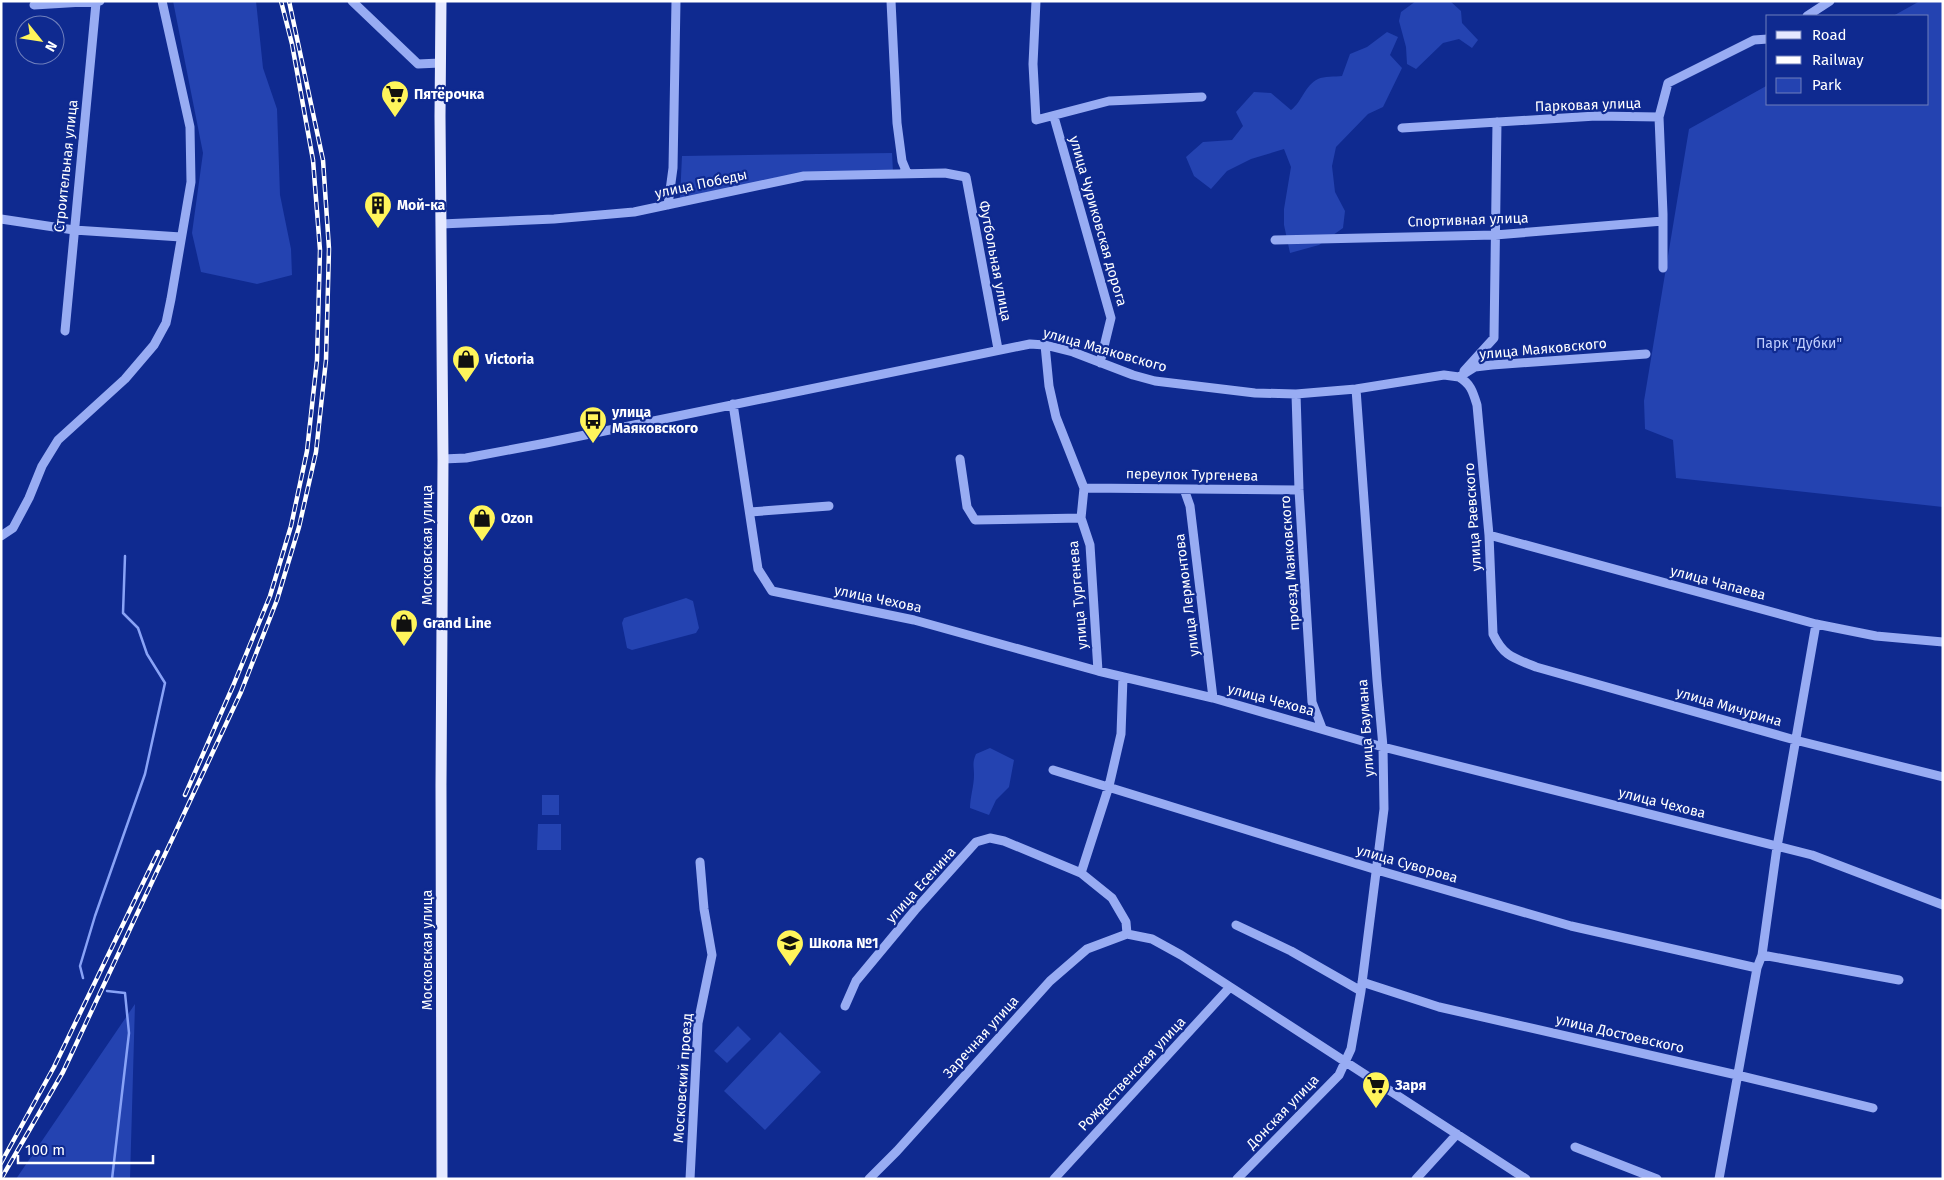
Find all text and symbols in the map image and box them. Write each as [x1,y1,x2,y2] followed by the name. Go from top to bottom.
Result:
[15,15,65,65] north arrow
[1766,15,1929,105] legend
[1812,26,1847,44] text: Road
[41,38,61,55] text: N
[1812,51,1864,69] text: Railway
[1812,76,1842,94] text: Park
[380,79,410,118] supermarket icon: Пятёрочка
[414,86,485,103] place label: Пятёрочка
[1534,95,1642,115] street label: Парковая улица
[51,99,81,233] street label: Строительная улица
[1066,134,1130,308] street label: улица Чуриковская дорога
[653,166,749,202] street label: улица Победы
[363,190,393,229] building icon: Мой-ка
[397,197,446,214] place label: Мой-ка
[975,199,1015,323] street label: Футбольная улица
[1407,209,1529,231] street label: Спортивная улица
[1041,324,1169,376] street label: улица Маяковского
[1479,335,1607,363] street label: улица Маяковского
[1756,335,1842,352] park label: Парк "Дубки"
[451,344,481,383] shop icon: Victoria
[484,351,535,368] place label: Victoria
[611,404,698,437] place label: улица Маяковского
[578,405,608,444] bus stop icon: улица Маяковского
[1461,462,1485,572] street label: улица Раевского
[1126,465,1258,485] street label: переулок Тургенева
[419,485,436,605] street label: Московская улица
[1277,495,1303,631] street label: проезд Маяковского
[467,503,497,542] shop icon: Ozon
[501,510,533,527] place label: Ozon
[1171,533,1203,657] street label: улица Лермонтова
[1065,540,1091,650] street label: улица Тургенева
[1669,562,1767,604] street label: улица Чапаева
[833,581,923,617] street label: улица Чехова
[389,608,419,647] shop icon: Grand Line
[423,615,492,632] place label: Grand Line
[1354,679,1378,777] street label: улица Баумана
[1226,680,1316,720] street label: улица Чехова
[1674,684,1784,730] street label: улица Мичурина
[1617,784,1707,822] street label: улица Чехова
[1354,841,1460,887] street label: улица Суворова
[882,843,960,927] street label: улица Есенина
[419,890,436,1010] street label: Московская улица
[775,928,805,967] school or university icon: Школа №1
[809,935,879,952] place label: Школа №1
[940,992,1022,1082] street label: Заречная улица
[1554,1011,1686,1057] street label: улица Достоевского
[670,1012,696,1143] street label: Московский проезд
[1075,1013,1189,1135] street label: Рождественская улица
[1361,1070,1391,1109] supermarket icon: Заря
[1243,1071,1323,1153] street label: Донская улица
[1394,1077,1426,1094] place label: Заря
[18,1132,152,1164] scale bar
[25,1141,65,1159] text: 100 m

